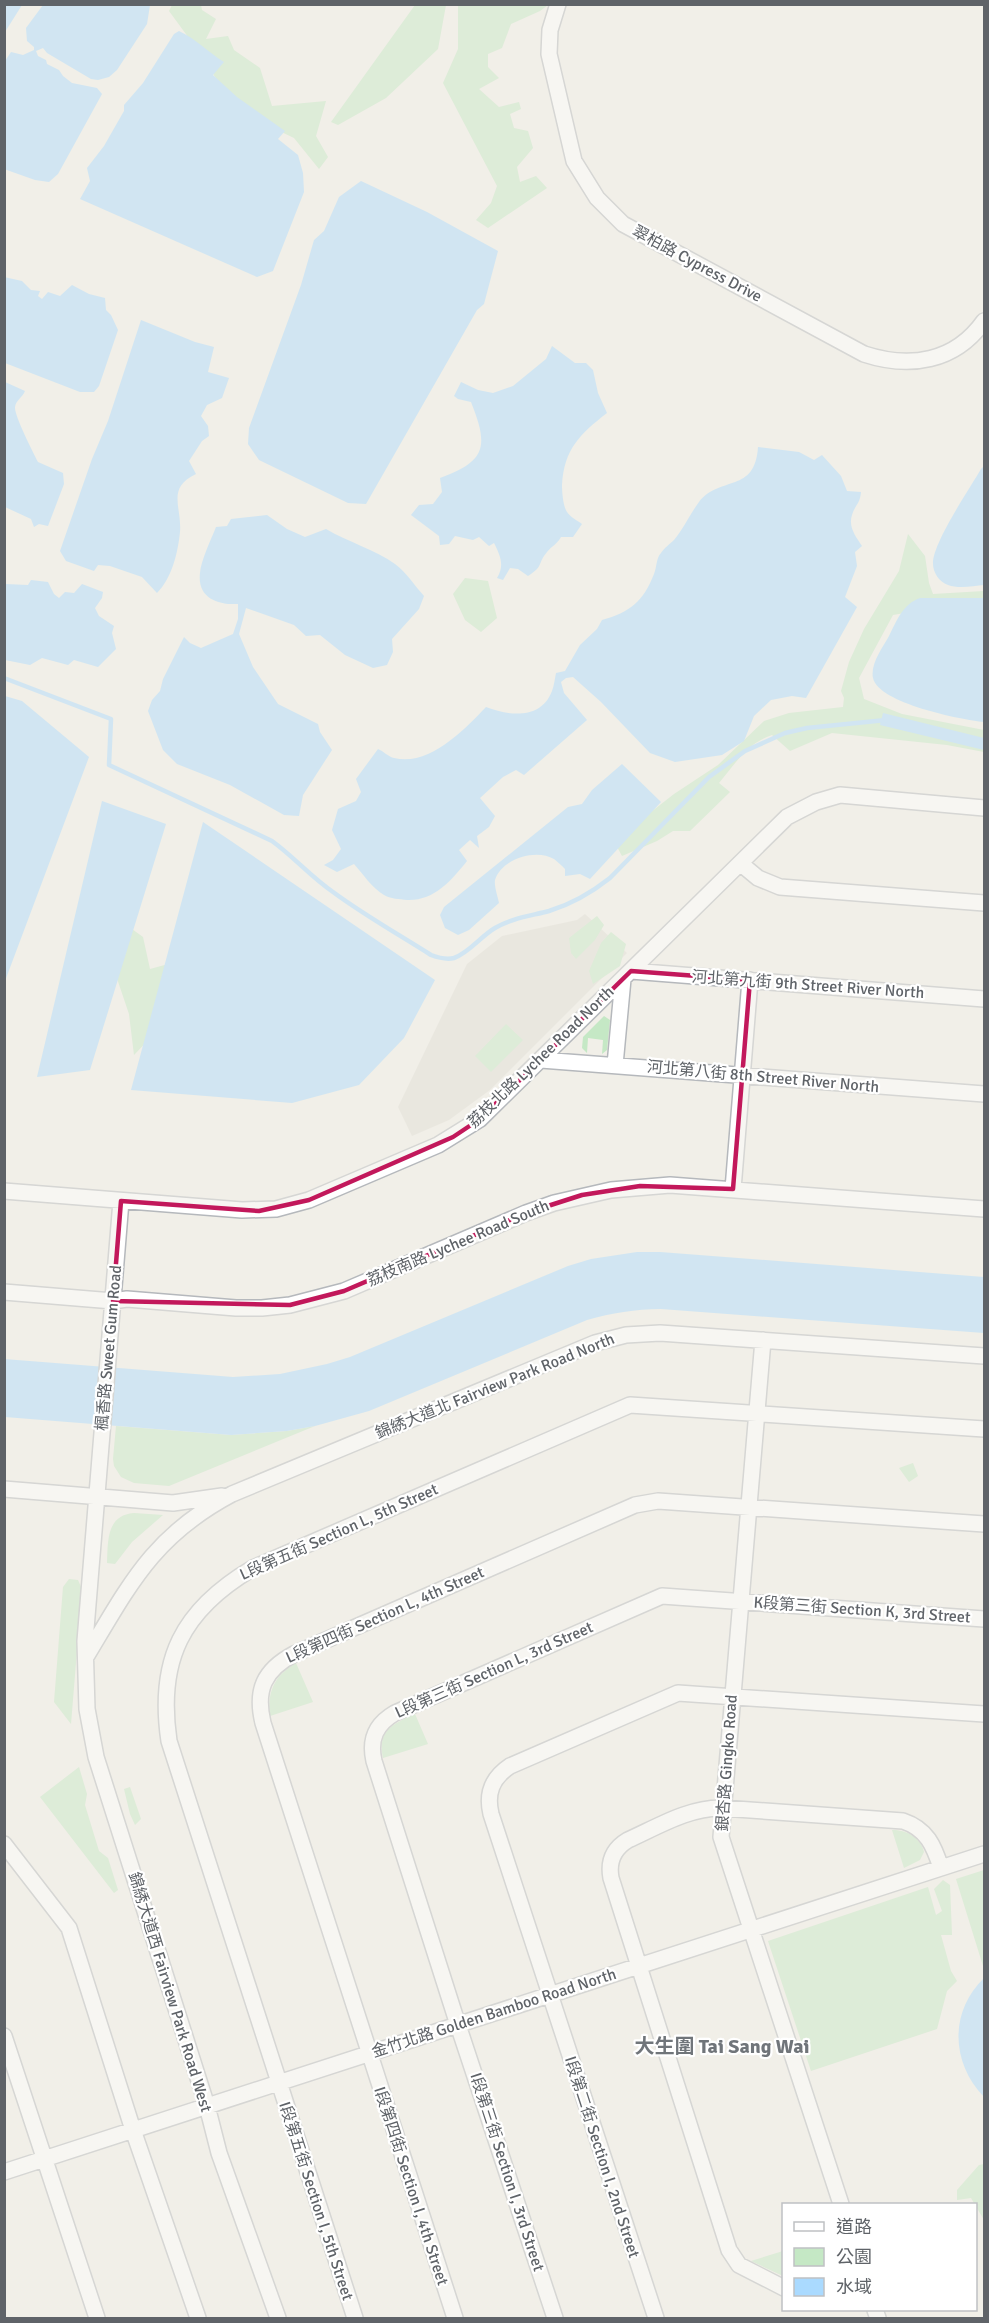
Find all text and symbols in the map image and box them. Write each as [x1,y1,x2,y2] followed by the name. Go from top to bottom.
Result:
[629,221,765,307] street label: 翠柏路 Cypress Drive
[691,967,925,1003] street label: 河北第九街 9th Street River North
[464,982,618,1132] street label: 荔枝北路 Lychee Road North
[646,1057,880,1097] street label: 河北第八街 8th Street River North
[364,1195,552,1291] street label: 荔枝南路 Lychee Road South
[92,1264,126,1432] street label: 楓香路 Sweet Gum Road
[372,1329,618,1443] street label: 錦綉大道北 Fairview Park Road North
[237,1479,442,1585] street label: L段第五街 Section L, 5th Street
[283,1562,488,1668] street label: L段第四街 Section L, 4th Street
[753,1592,972,1628] street label: K段第三街 Section K, 3rd Street
[392,1617,597,1723] street label: L段第三街 Section L, 3rd Street
[712,1694,742,1832] street label: 銀杏路 Gingko Road
[124,1869,216,2115] street label: 錦綉大道西 Fairview Park Road West
[369,1964,619,2062] street label: 金竹北路 Golden Bamboo Road North
[634,2034,810,2059] district label: 大生圍 Tai Sang Wai
[560,2054,644,2261] street label: I段第二街 Section I, 2nd Street
[465,2070,549,2274] street label: I段第三街 Section I, 3rd Street
[369,2084,453,2288] street label: I段第四街 Section I, 4th Street
[274,2099,358,2303] street label: I段第五街 Section I, 5th Street
[782,2203,977,2311] legend
[836,2216,872,2238] text: 道路
[836,2246,872,2268] text: 公園
[836,2276,872,2298] text: 水域

